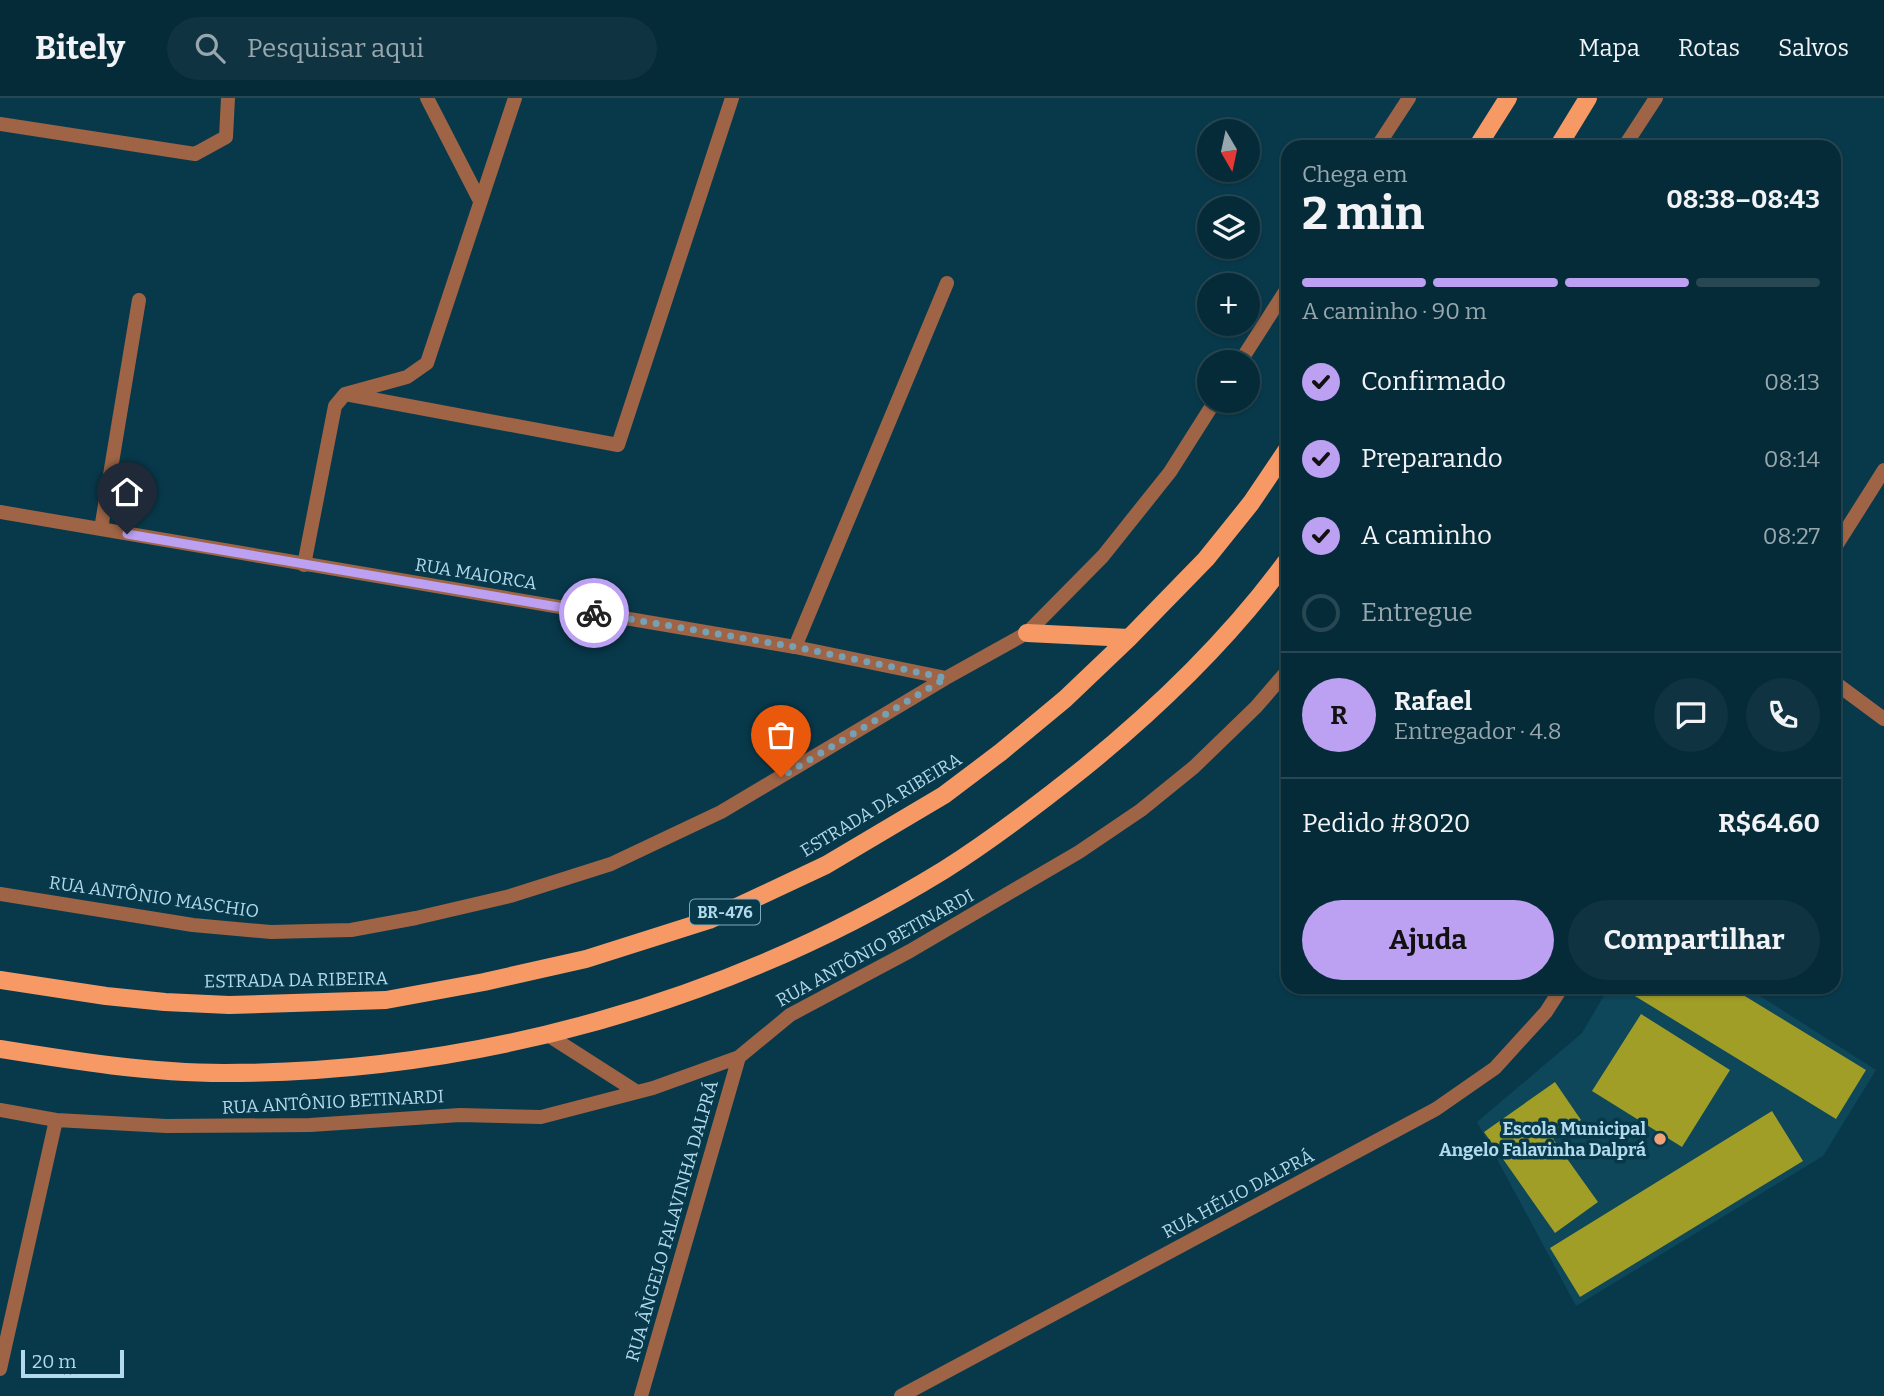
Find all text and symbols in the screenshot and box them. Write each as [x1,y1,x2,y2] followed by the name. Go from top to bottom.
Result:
[167,17,657,80] search box
[35,28,125,68] text: Bitely
[191,29,229,67] icon: search
[247,33,424,64] text: Pesquisar aqui
[1578,34,1640,62] text: Mapa
[1678,34,1740,62] text: Rotas
[1778,34,1849,62] text: Salvos
[1197,119,1260,182] north arrow
[1197,119,1260,413] map controls
[1302,160,1407,188] text: Chega em
[1666,184,1820,215] text: 08:38–08:43
[1302,186,1424,241] text: 2 min
[1197,196,1260,259] button: layers
[1197,273,1260,336] button: +
[1302,297,1487,325] text: A caminho · 90 m
[1197,350,1260,413] button: −
[1302,363,1340,401] icon: check
[1361,366,1506,397] text: Confirmado
[1764,368,1820,396] text: 08:13
[1302,440,1340,478] icon: check
[1361,443,1503,474] text: Preparando
[1764,445,1820,473] text: 08:14
[97,462,157,534] pin
[108,473,146,511] icon: home
[1302,517,1340,555] icon: check
[1361,520,1492,551] text: A caminho
[1763,522,1820,550] text: 08:27
[413,554,539,595] street label: RUA MAIORCA
[559,578,629,648] courier
[575,594,613,632] icon: bike
[1361,597,1473,628] text: Entregue
[1654,678,1728,752] button: chat
[1746,678,1820,752] button: phone
[1394,686,1472,717] text: Rafael
[1330,700,1348,731] text: R
[751,705,811,777] pin
[762,716,800,754] icon: bag
[1394,717,1562,745] text: Entregador · 4.8
[796,748,966,862] street label: ESTRADA DA RIBEIRA
[1302,808,1471,839] text: Pedido #8020
[1718,808,1820,839] text: R$64.60
[48,871,260,923] street label: RUA ANTÔNIO MASCHIO
[772,884,978,1012] street label: RUA ANTÔNIO BETINARDI
[690,900,760,925] road number: BR-476
[1302,900,1554,980] button: Ajuda
[1568,900,1820,980] button: Compartilhar
[204,967,388,993] street label: ESTRADA DA RIBEIRA
[621,1078,723,1364] street label: RUA ÂNGELO FALAVINHA DALPRÁ
[221,1085,445,1119] street label: RUA ANTÔNIO BETINARDI
[1439,1118,1646,1161] place label: Escola Municipal Angelo Falavinha Dalprá
[1652,1131,1668,1147] marker: Escola Municipal Angelo Falavinha Dalprá
[1158,1144,1318,1243] street label: RUA HÉLIO DALPRÁ
[21,1347,124,1379] scale bar
[32,1350,76,1373] text: 20 m

